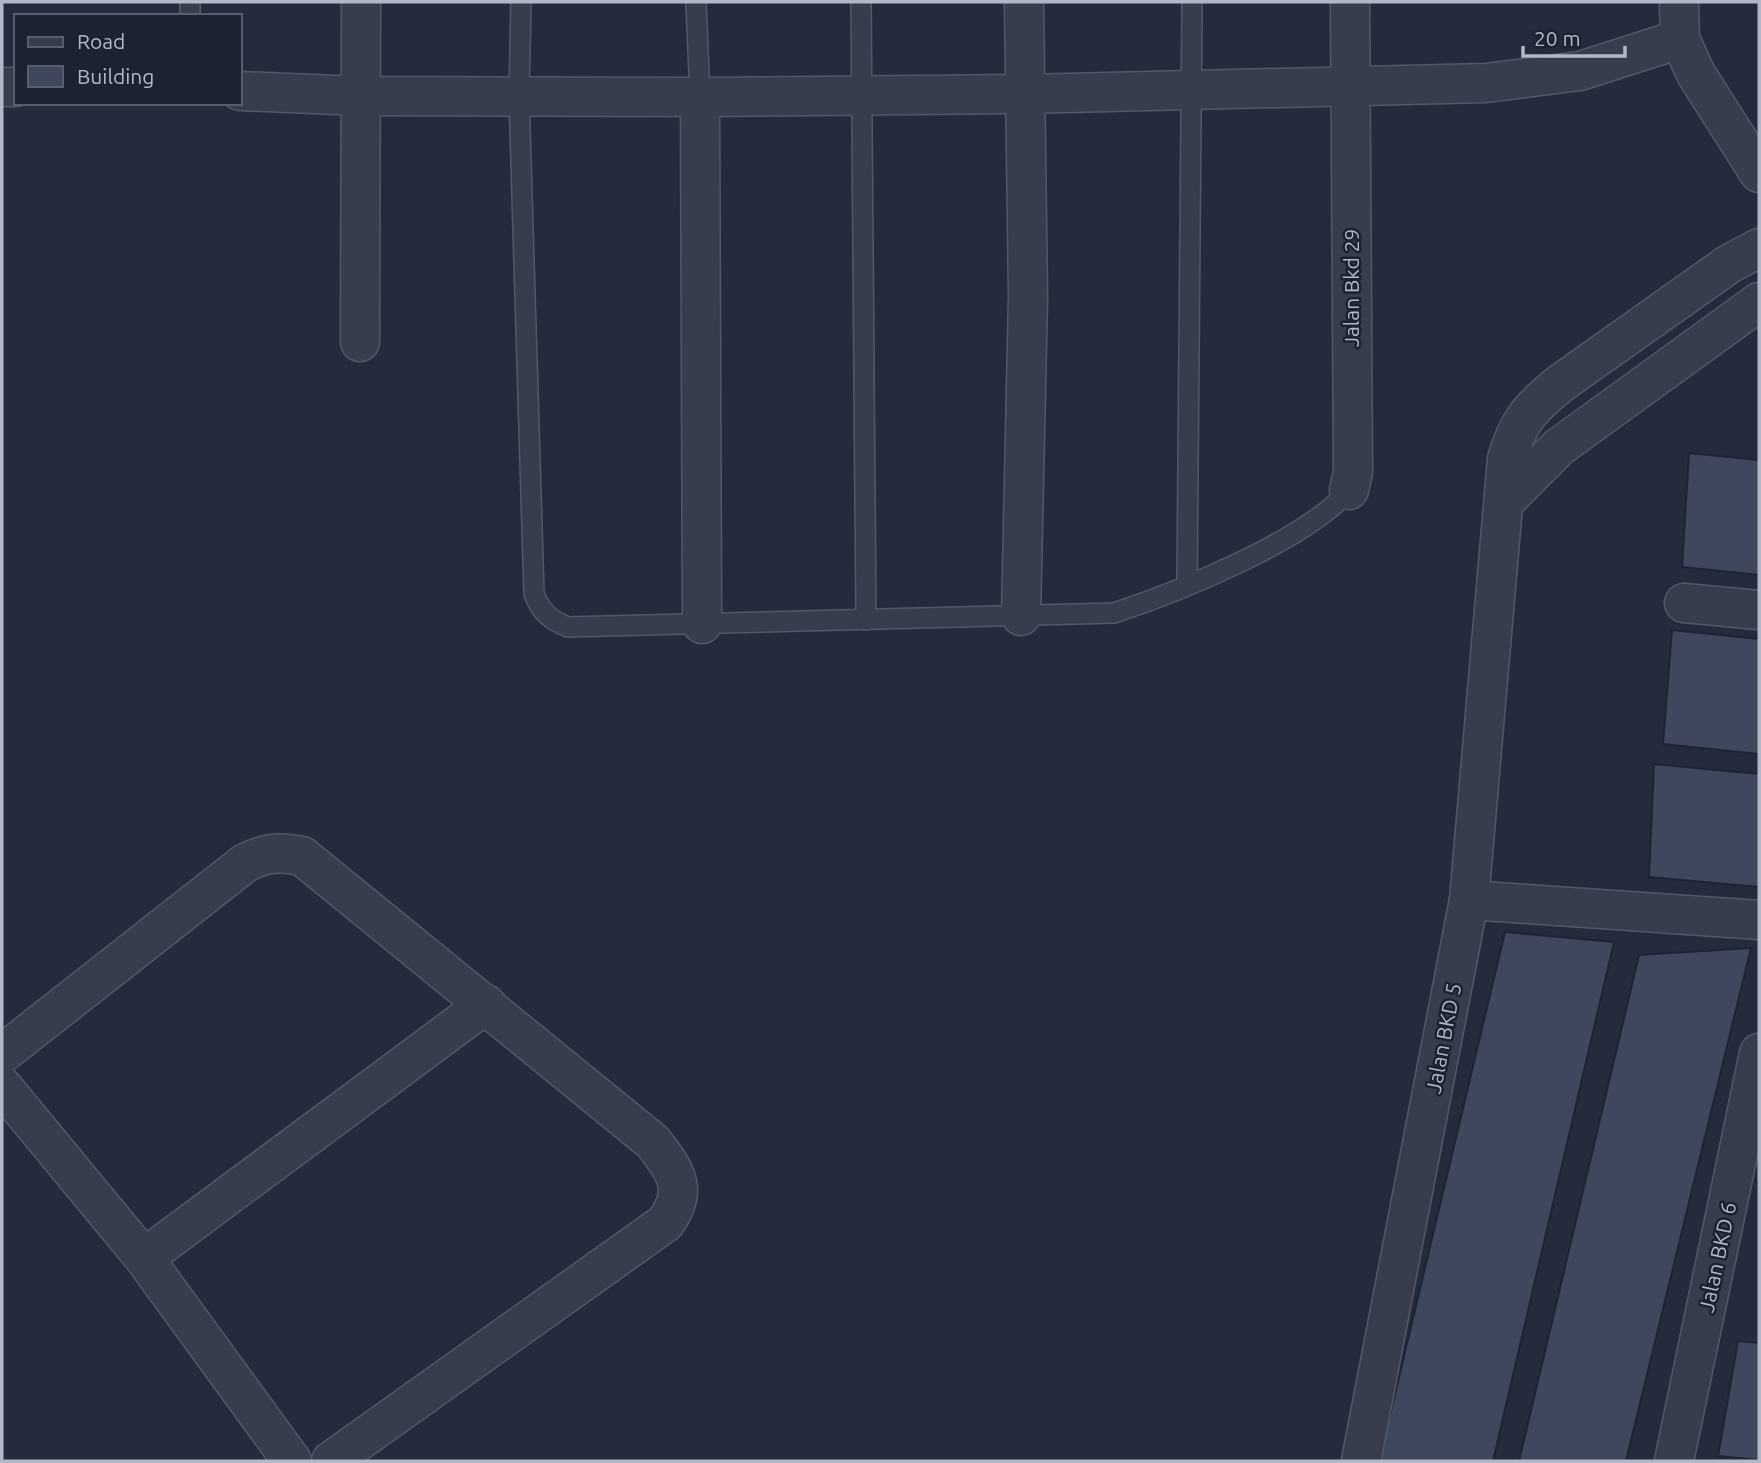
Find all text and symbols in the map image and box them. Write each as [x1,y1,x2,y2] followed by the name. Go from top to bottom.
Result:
[14,14,242,105] legend
[1523,14,1624,58] scale bar
[1534,26,1581,50] text: 20 m
[77,29,125,53] text: Road
[77,64,154,88] text: Building
[1339,229,1363,347] street label: Jalan Bkd 29
[1421,981,1465,1095] street label: Jalan BKD 5
[1694,1200,1740,1314] street label: Jalan BKD 6

